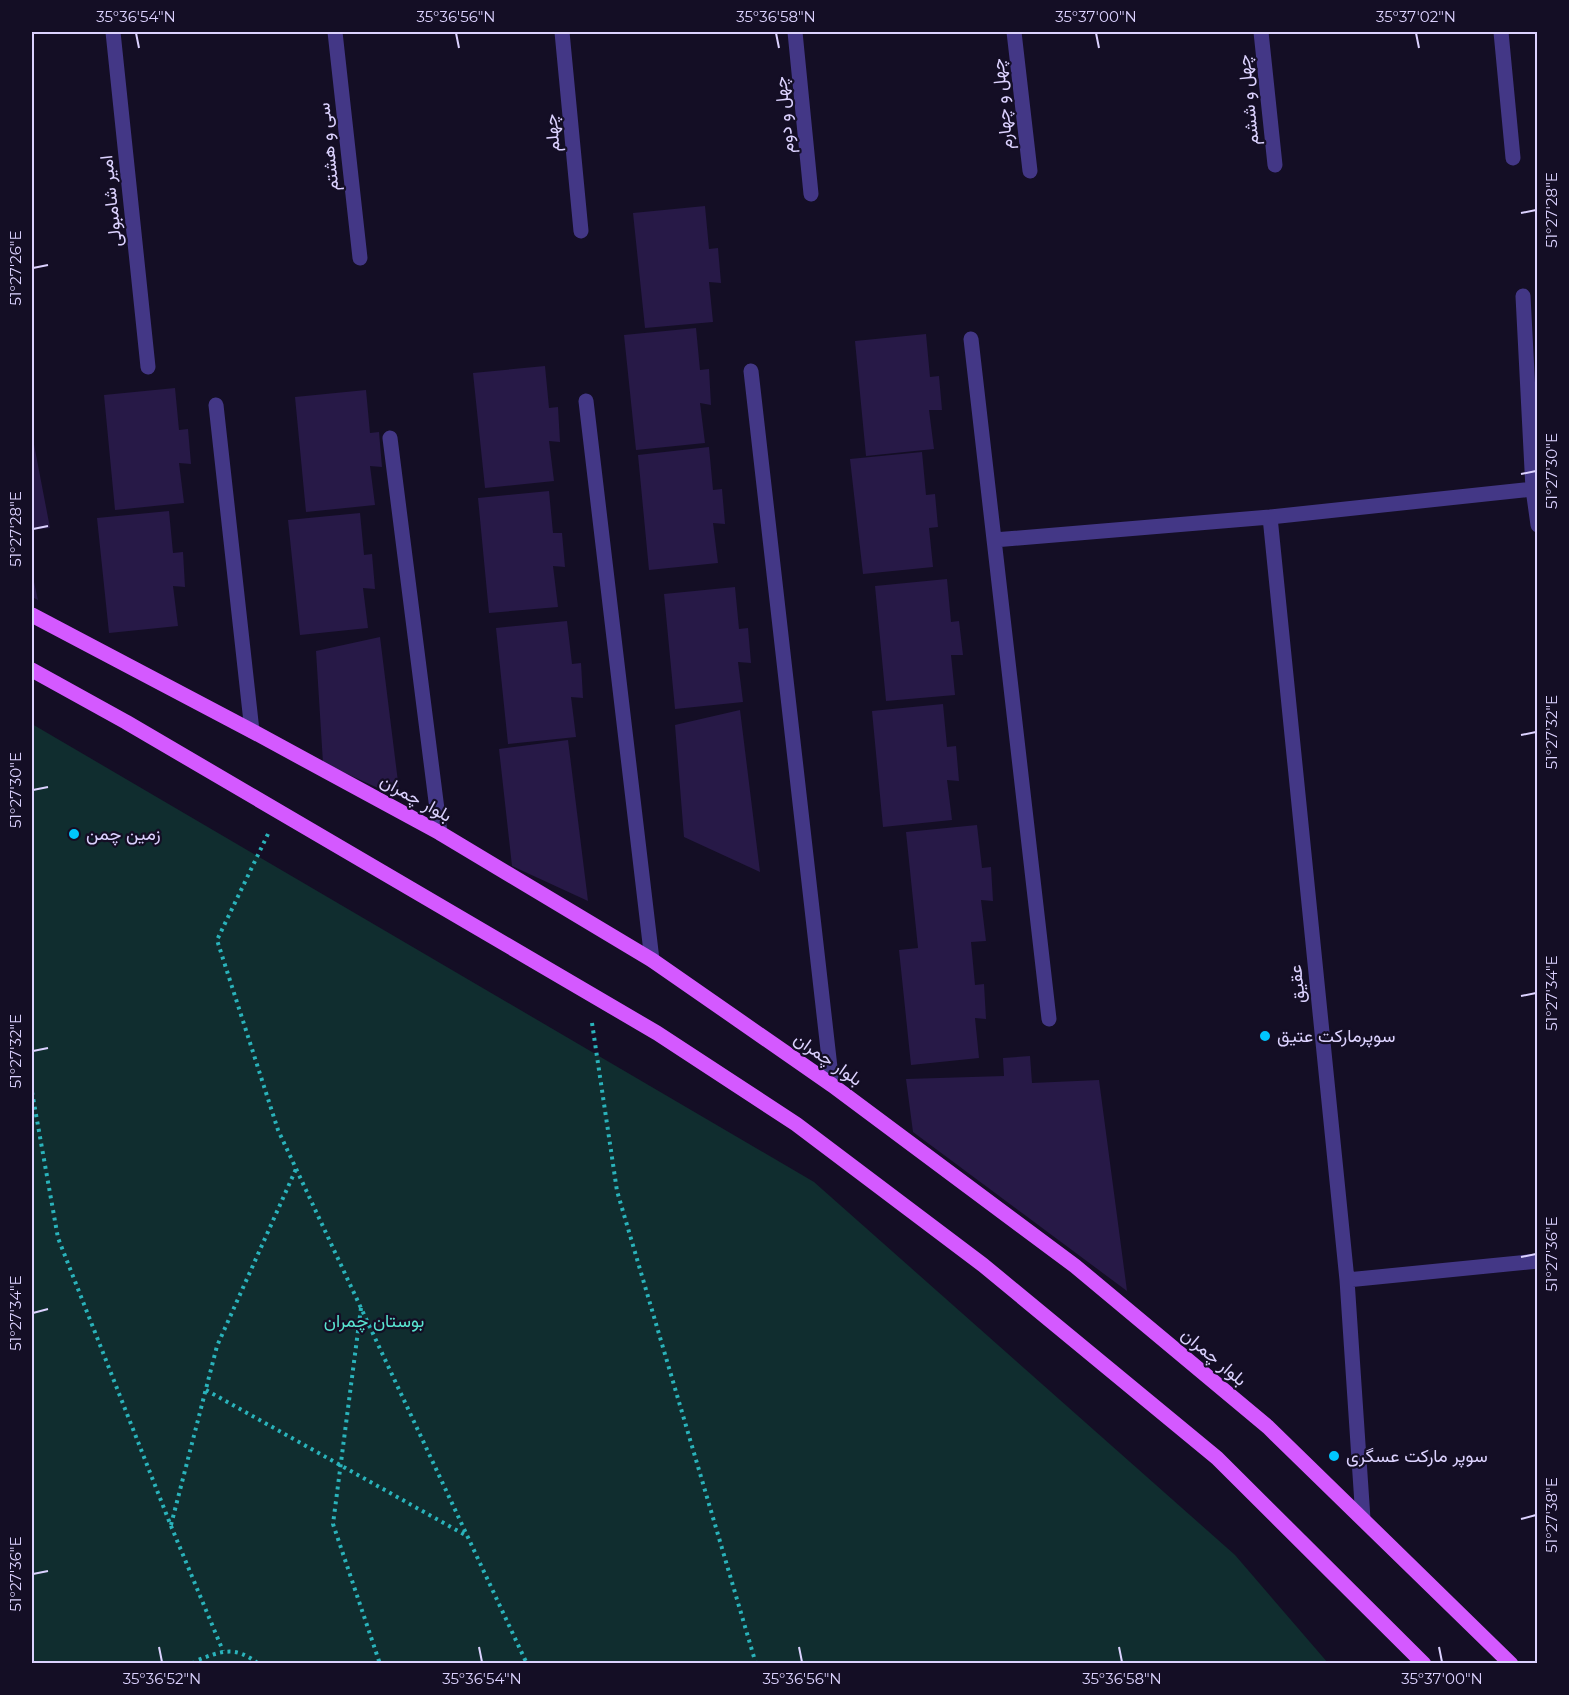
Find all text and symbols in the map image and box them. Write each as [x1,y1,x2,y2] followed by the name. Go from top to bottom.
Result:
[96,7,176,26] text: 35°36'54"N
[416,7,496,26] text: 35°36'56"N
[736,7,816,26] text: 35°36'58"N
[1055,7,1137,26] text: 35°37'00"N
[1376,7,1456,26] text: 35°37'02"N
[1232,53,1265,147] street label: چهل و ششم
[986,57,1019,151] street label: چهل و چهارم
[769,75,800,155] street label: چهل و دوم
[312,102,345,192] street label: سی و هشتم
[539,113,566,153] street label: چهلم
[95,154,127,248] street label: امیر شامبولی
[1542,172,1561,248] text: 51°27'28"E
[6,231,25,305] text: 51°27'26"E
[1542,433,1561,509] text: 51°27'30"E
[6,491,25,567] text: 51°27'28"E
[1542,695,1561,769] text: 51°27'32"E
[6,752,25,828] text: 51°27'30"E
[376,769,456,828] street label: بلوار چمران
[86,823,161,846] place label: زمین چمن
[67,827,81,841] marker: زمین چمن
[1542,955,1561,1031] text: 51°27'34"E
[1284,964,1310,1004] street label: عقیق
[6,1014,25,1088] text: 51°27'32"E
[1277,1025,1395,1048] place label: سوپرمارکت عتیق
[789,1027,866,1091] street label: بلوار چمران
[1258,1029,1272,1043] marker: سوپرمارکت عتیق
[1542,1217,1561,1291] text: 51°27'36"E
[6,1275,25,1351] text: 51°27'34"E
[324,1310,424,1333] park label: بوستان چمران
[1176,1323,1251,1391] street label: بلوار چمران
[1346,1445,1488,1468] place label: سوپر مارکت عسگری
[1327,1449,1341,1463] marker: سوپر مارکت عسگری
[1542,1477,1561,1553] text: 51°27'38"E
[6,1537,25,1611] text: 51°27'36"E
[123,1669,201,1688] text: 35°36'52"N
[442,1669,522,1688] text: 35°36'54"N
[762,1669,842,1688] text: 35°36'56"N
[1082,1669,1162,1688] text: 35°36'58"N
[1401,1669,1483,1688] text: 35°37'00"N

